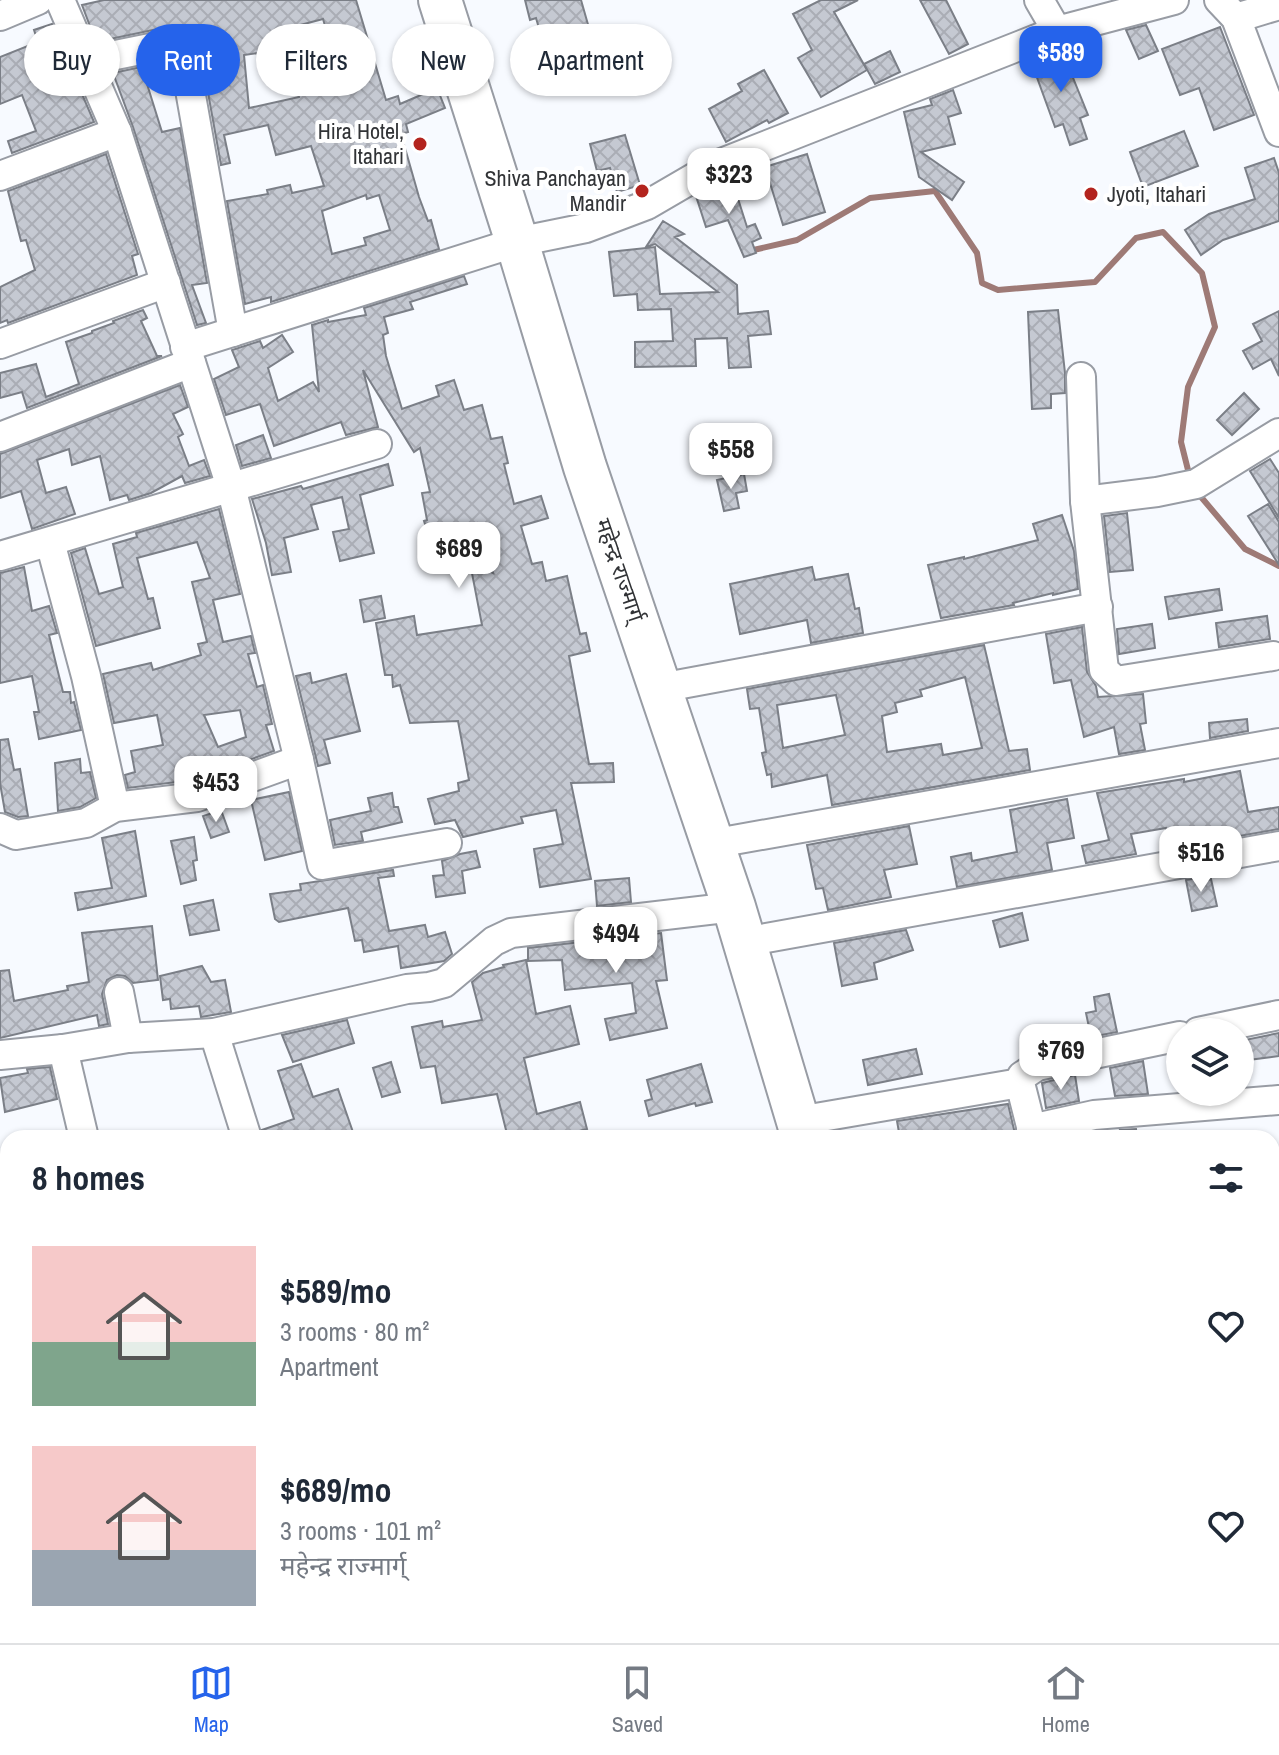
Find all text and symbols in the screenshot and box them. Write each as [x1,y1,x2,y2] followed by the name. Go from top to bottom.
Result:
[24,24,120,96] chip: Buy
[136,24,240,96] chip: Rent
[256,24,376,96] chip: Filters
[392,24,494,96] chip: New
[510,24,672,96] chip: Apartment
[1014,26,1108,94] pin: $589
[1037,34,1085,69] text: $589
[318,116,404,171] place label: Hira Hotel, Itahari
[411,135,429,153] marker: Hira Hotel, Itahari
[682,148,776,216] pin: $323
[705,156,753,191] text: $323
[485,163,626,218] place label: Shiva Panchayan Mandir
[1107,179,1206,209] place label: Jyoti, Itahari
[633,182,651,200] marker: Shiva Panchayan Mandir
[1082,185,1100,203] marker: Jyoti, Itahari
[684,423,778,491] pin: $558
[707,431,755,466] text: $558
[588,515,653,628] street label: महेन्द्र राज्मार्ग्
[412,522,506,590] pin: $689
[435,530,483,565] text: $689
[169,756,263,824] pin: $453
[192,764,240,799] text: $453
[1154,826,1248,894] pin: $516
[1177,834,1225,869] text: $516
[569,907,663,975] pin: $494
[592,915,640,950] text: $494
[1166,1018,1254,1106] map controls
[1166,1018,1254,1106] button: layers
[1014,1024,1108,1092] pin: $769
[1037,1032,1085,1067] text: $769
[32,1155,145,1201] text: 8 homes
[1204,1156,1248,1200] icon: filters
[280,1268,392,1314] text: $589/mo
[96,1278,192,1374] icon: home
[1204,1304,1248,1348] icon: heart
[280,1314,429,1349] text: 3 rooms · 80 m²
[280,1349,378,1384] text: Apartment
[280,1467,392,1513] text: $689/mo
[96,1478,192,1574] icon: home
[1204,1504,1248,1548] icon: heart
[280,1513,441,1548] text: 3 rooms · 101 m²
[280,1548,406,1583] text: महेन्द्र राज्मार्ग्
[189,1661,233,1739] tab: Map
[612,1661,663,1739] tab: Saved
[1042,1661,1090,1739] tab: Home

